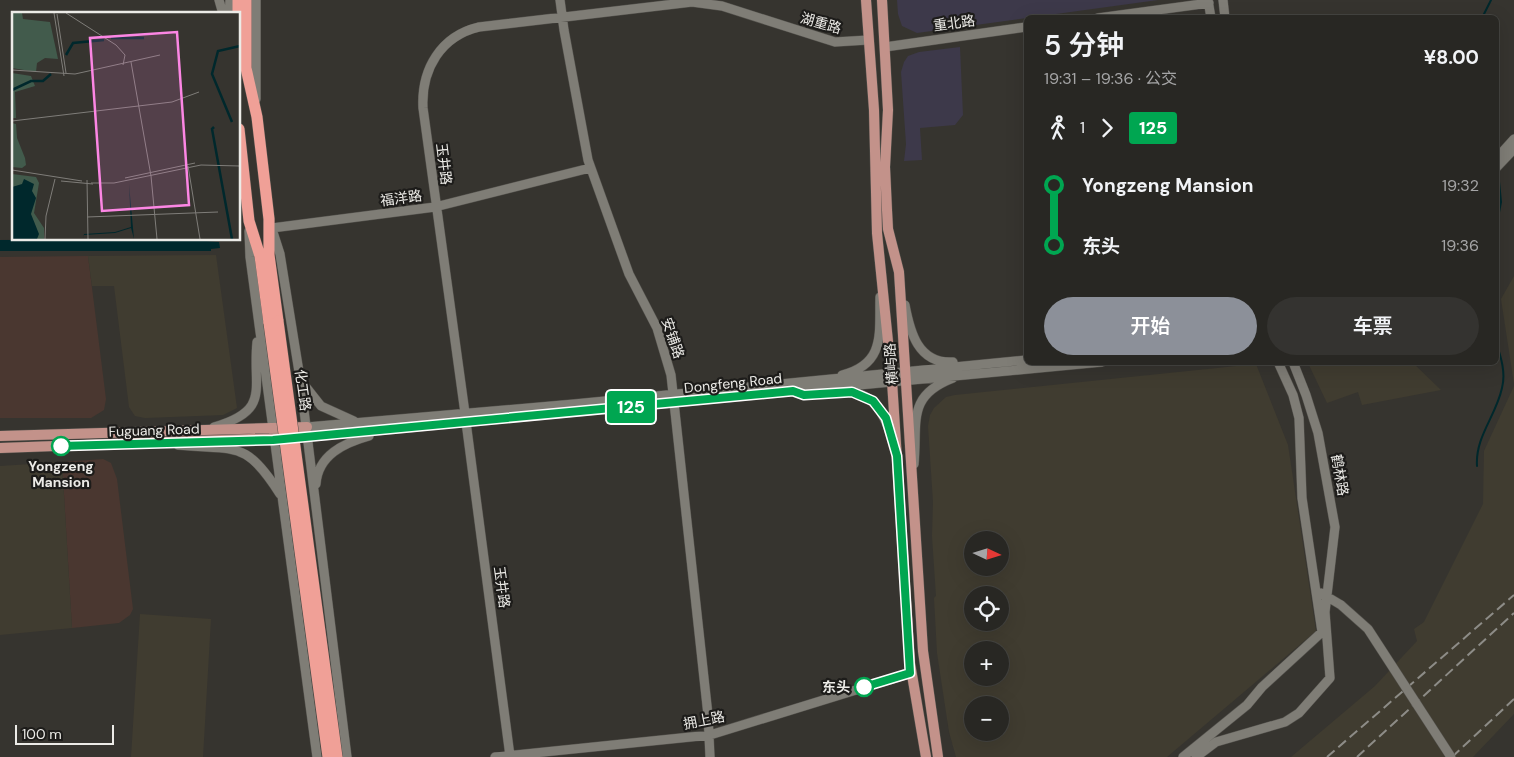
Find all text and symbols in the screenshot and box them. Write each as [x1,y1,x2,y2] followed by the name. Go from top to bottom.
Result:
[798,9,844,37] street label: 湖重路
[932,11,976,35] street label: 重北路
[12,12,240,240] inset map
[1044,27,1124,64] text: 5 分钟
[1424,45,1479,70] text: ¥8.00
[1044,68,1177,89] text: 19:31 – 19:36 · 公交
[1044,114,1072,142] icon: walk
[1093,114,1121,142] icon: forward
[1139,116,1167,140] text: 125
[1080,117,1085,138] text: 1
[433,142,455,186] street label: 玉井路
[1082,173,1254,198] text: Yongzeng Mansion
[1442,175,1479,196] text: 19:32
[379,186,423,210] street label: 福洋路
[1082,234,1120,259] text: 东头
[1441,235,1479,256] text: 19:36
[1044,297,1257,355] button: 开始
[1267,297,1479,355] button: 车票
[658,315,688,361] street label: 安铺路
[881,342,901,386] street label: 横屿路
[291,368,315,412] street label: 化工路
[683,369,783,397] street label: Dongfeng Road
[602,391,660,423] line badge: 125
[617,395,645,419] text: 125
[108,419,200,441] street label: Fuguang Road
[51,436,71,456] marker: Yongzeng Mansion
[1327,453,1353,497] street label: 鹤林路
[28,457,94,491] place label: Yongzeng Mansion
[964,531,1009,576] north arrow
[964,531,1009,741] map controls
[490,565,514,609] street label: 玉井路
[964,586,1009,631] button: locate
[964,641,1009,686] button: +
[854,677,874,697] marker: 东头
[822,678,850,696] place label: 东头
[964,696,1009,741] button: −
[682,707,726,733] street label: 拥上路
[15,722,114,745] scale bar
[22,725,62,743] text: 100 m

